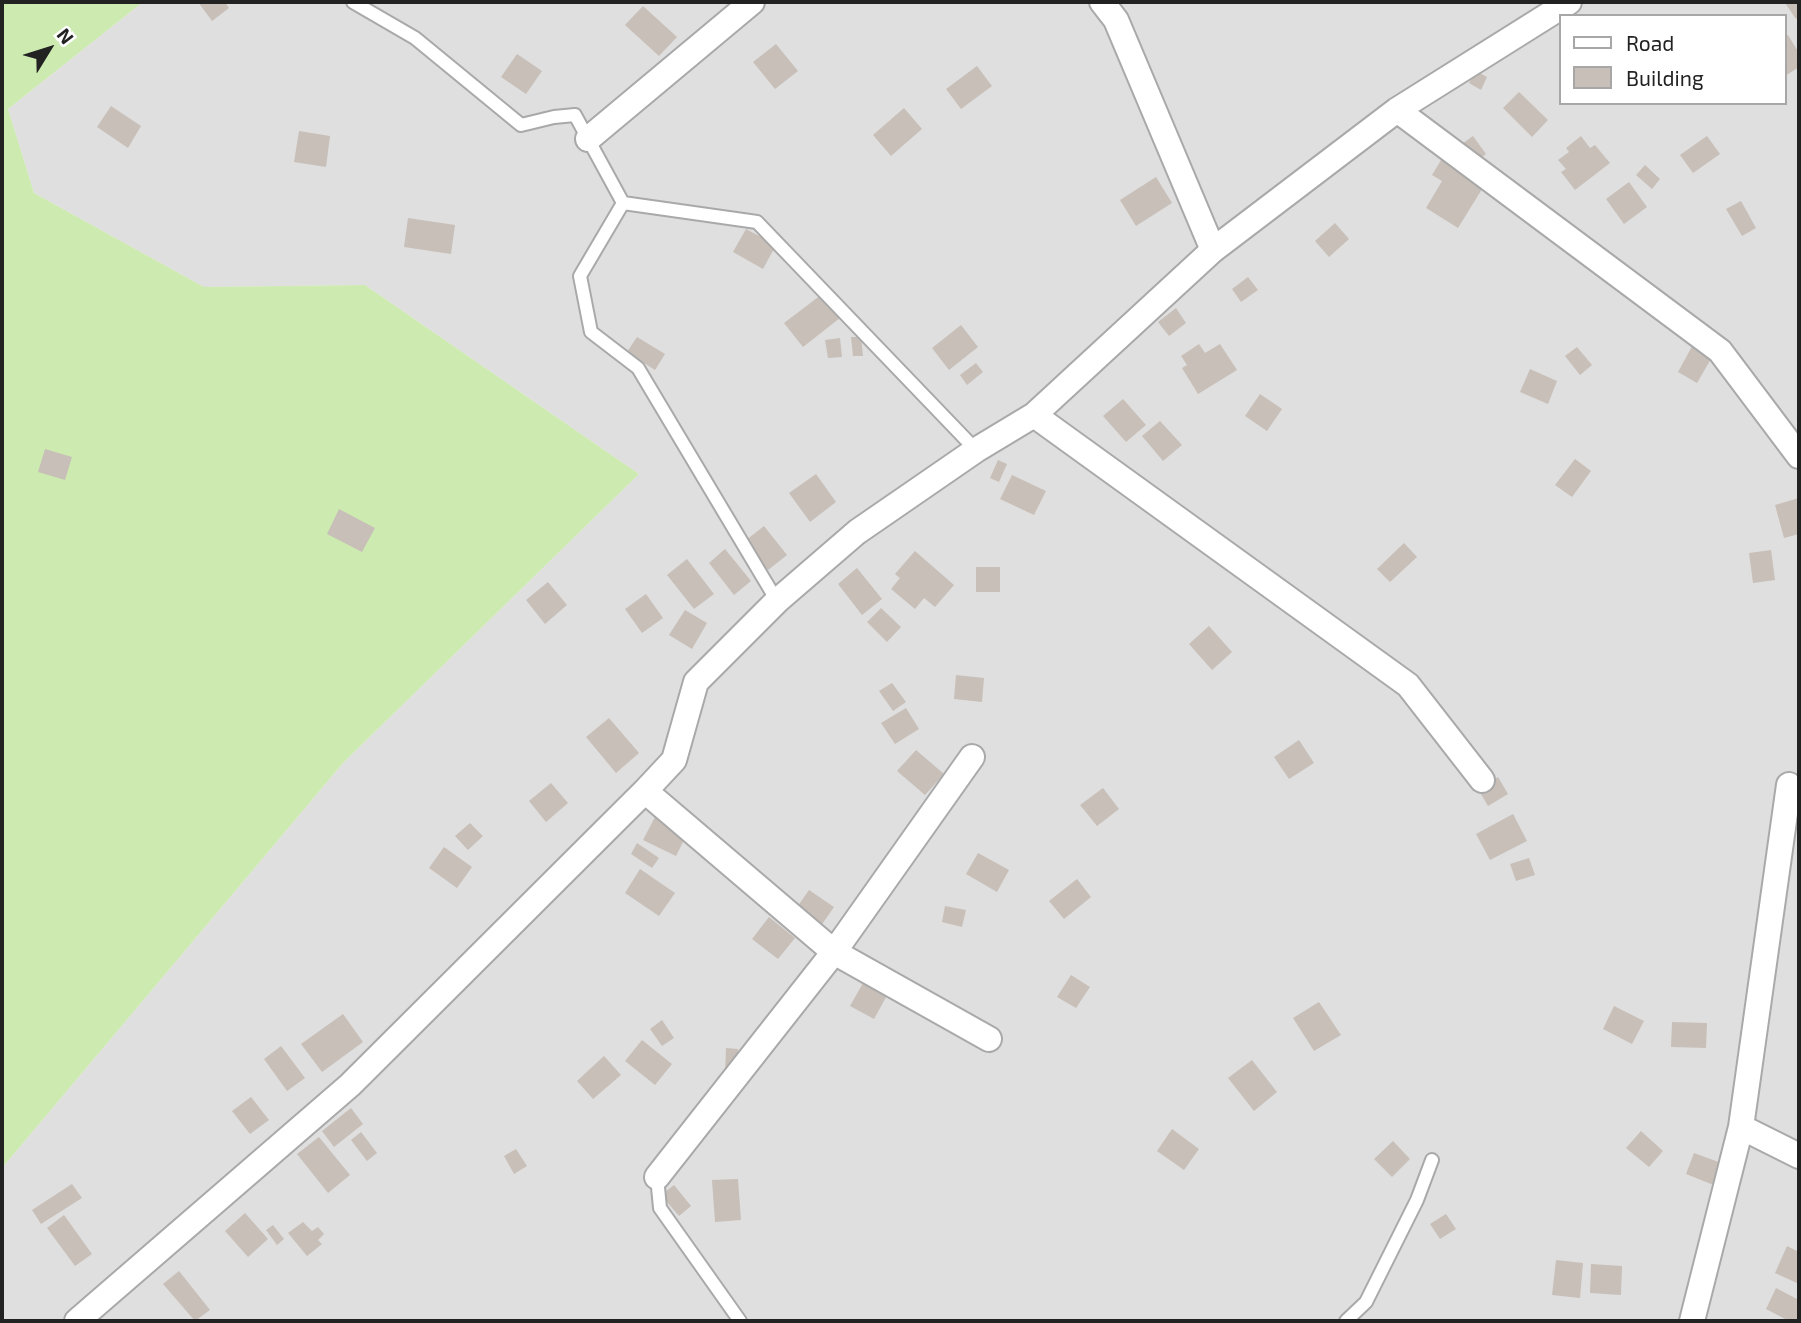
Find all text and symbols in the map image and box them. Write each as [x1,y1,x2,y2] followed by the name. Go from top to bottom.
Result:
[14,14,84,84] north arrow
[1560,14,1787,105] legend
[53,23,79,48] text: N
[1626,30,1674,55] text: Road
[1626,65,1704,90] text: Building

